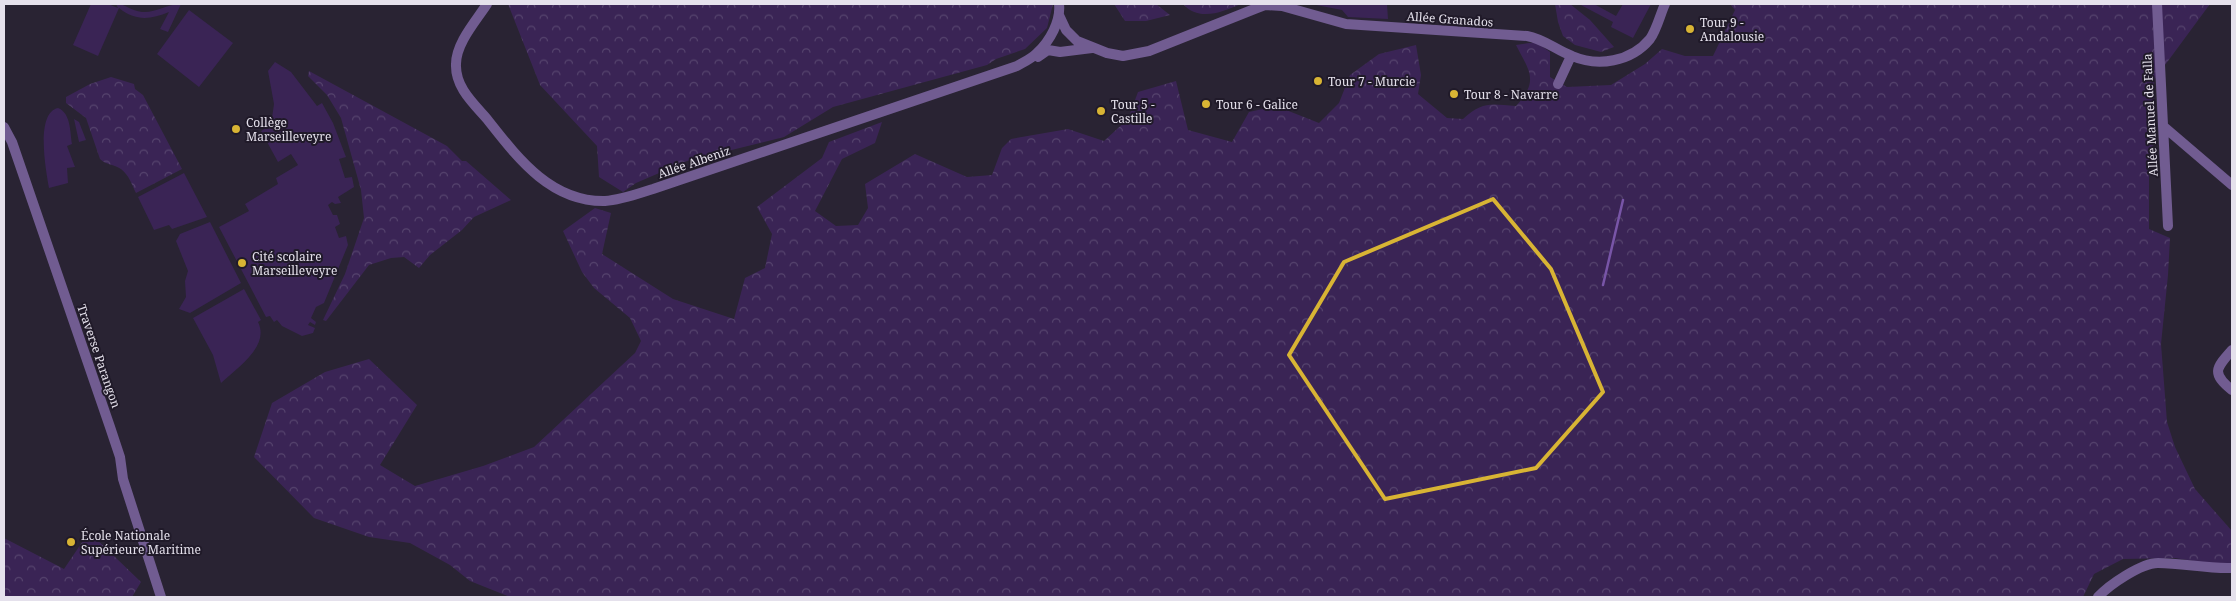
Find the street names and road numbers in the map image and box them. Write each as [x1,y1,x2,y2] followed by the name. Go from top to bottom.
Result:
[1406,7,1494,31] street label: Allée Granados
[2138,53,2162,177] street label: Allée Manuel de Falla
[656,142,732,182] street label: Allée Albeniz
[73,302,125,410] street label: Traverse Parangon

